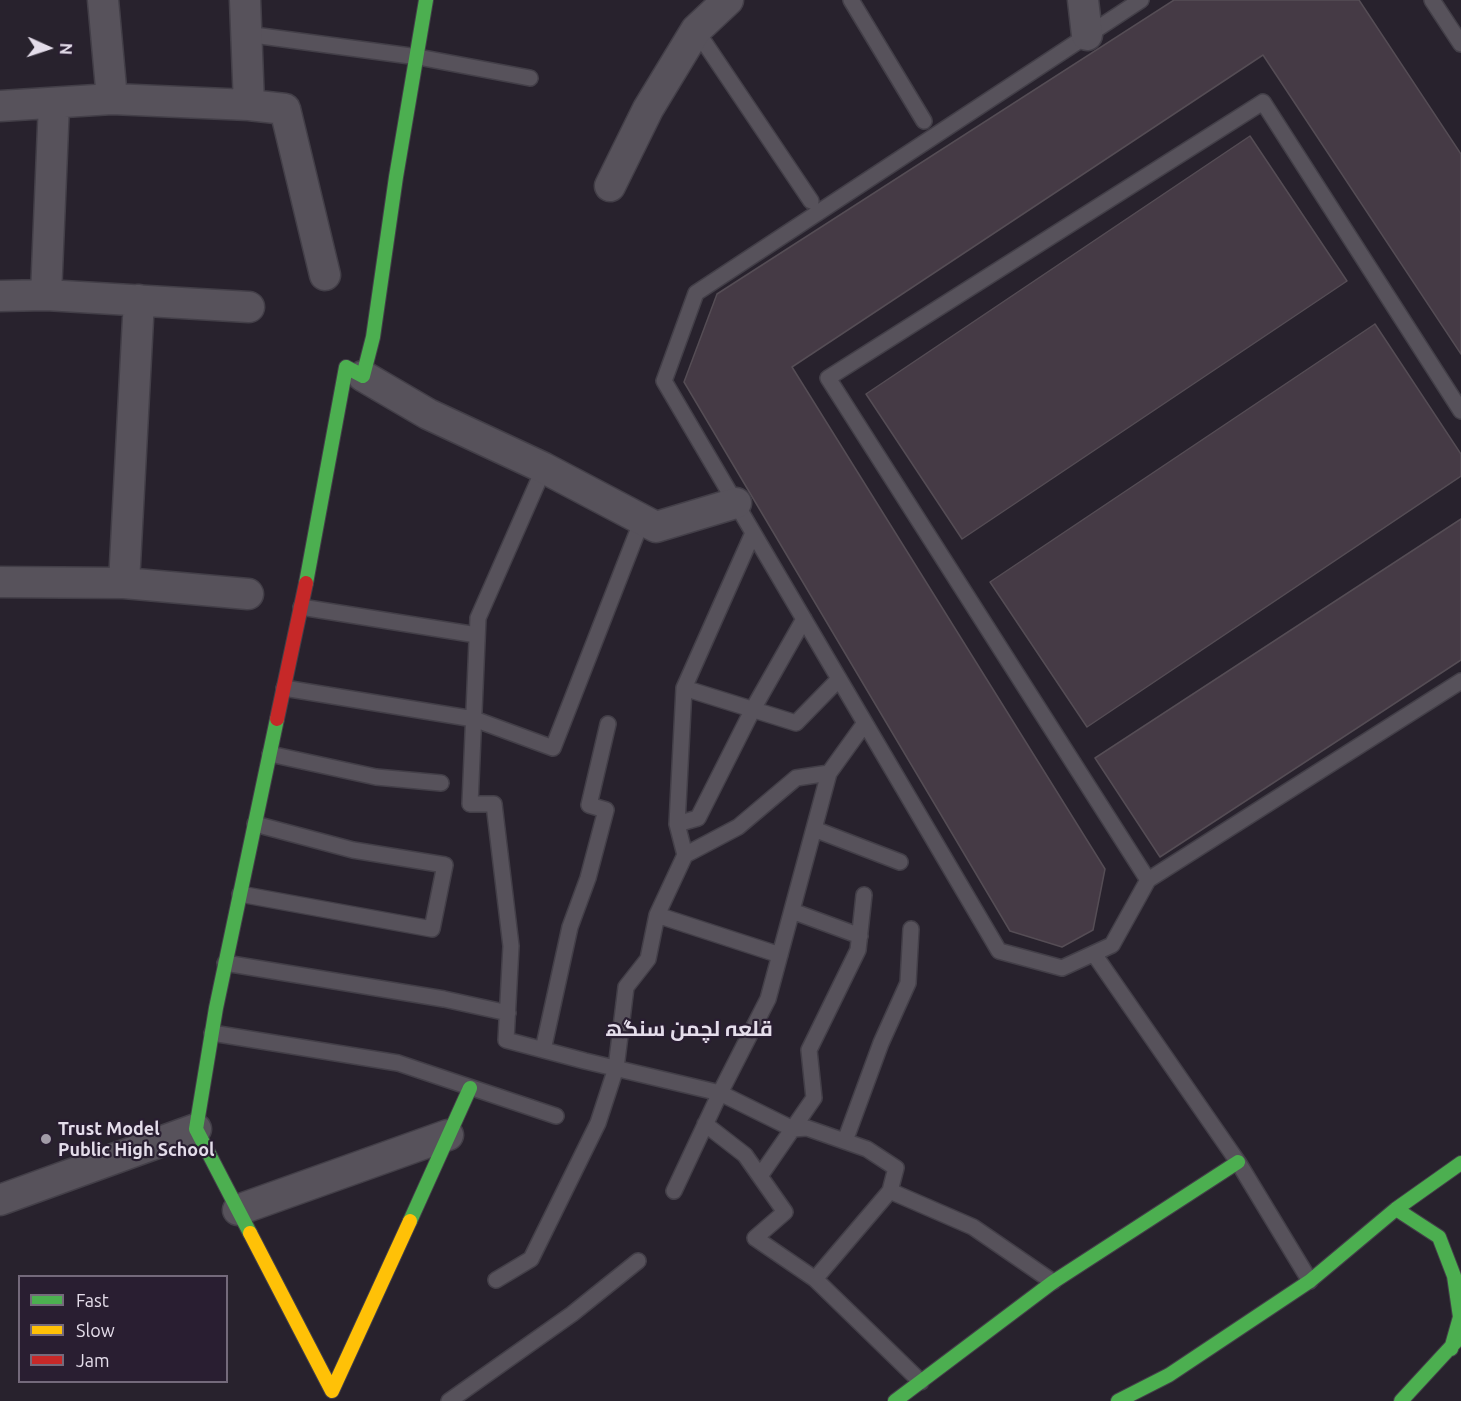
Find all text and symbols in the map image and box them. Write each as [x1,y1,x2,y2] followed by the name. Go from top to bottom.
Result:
[18,18,78,78] north arrow
[57,43,75,55] text: N
[605,1016,773,1042] district label: قلعہ لچمن سنگھ
[58,1118,214,1160] place label: Trust Model Public High School
[39,1132,53,1146] marker: Trust Model Public High School
[18,1275,228,1383] legend
[76,1290,109,1310] text: Fast
[76,1320,115,1340] text: Slow
[76,1350,110,1370] text: Jam

